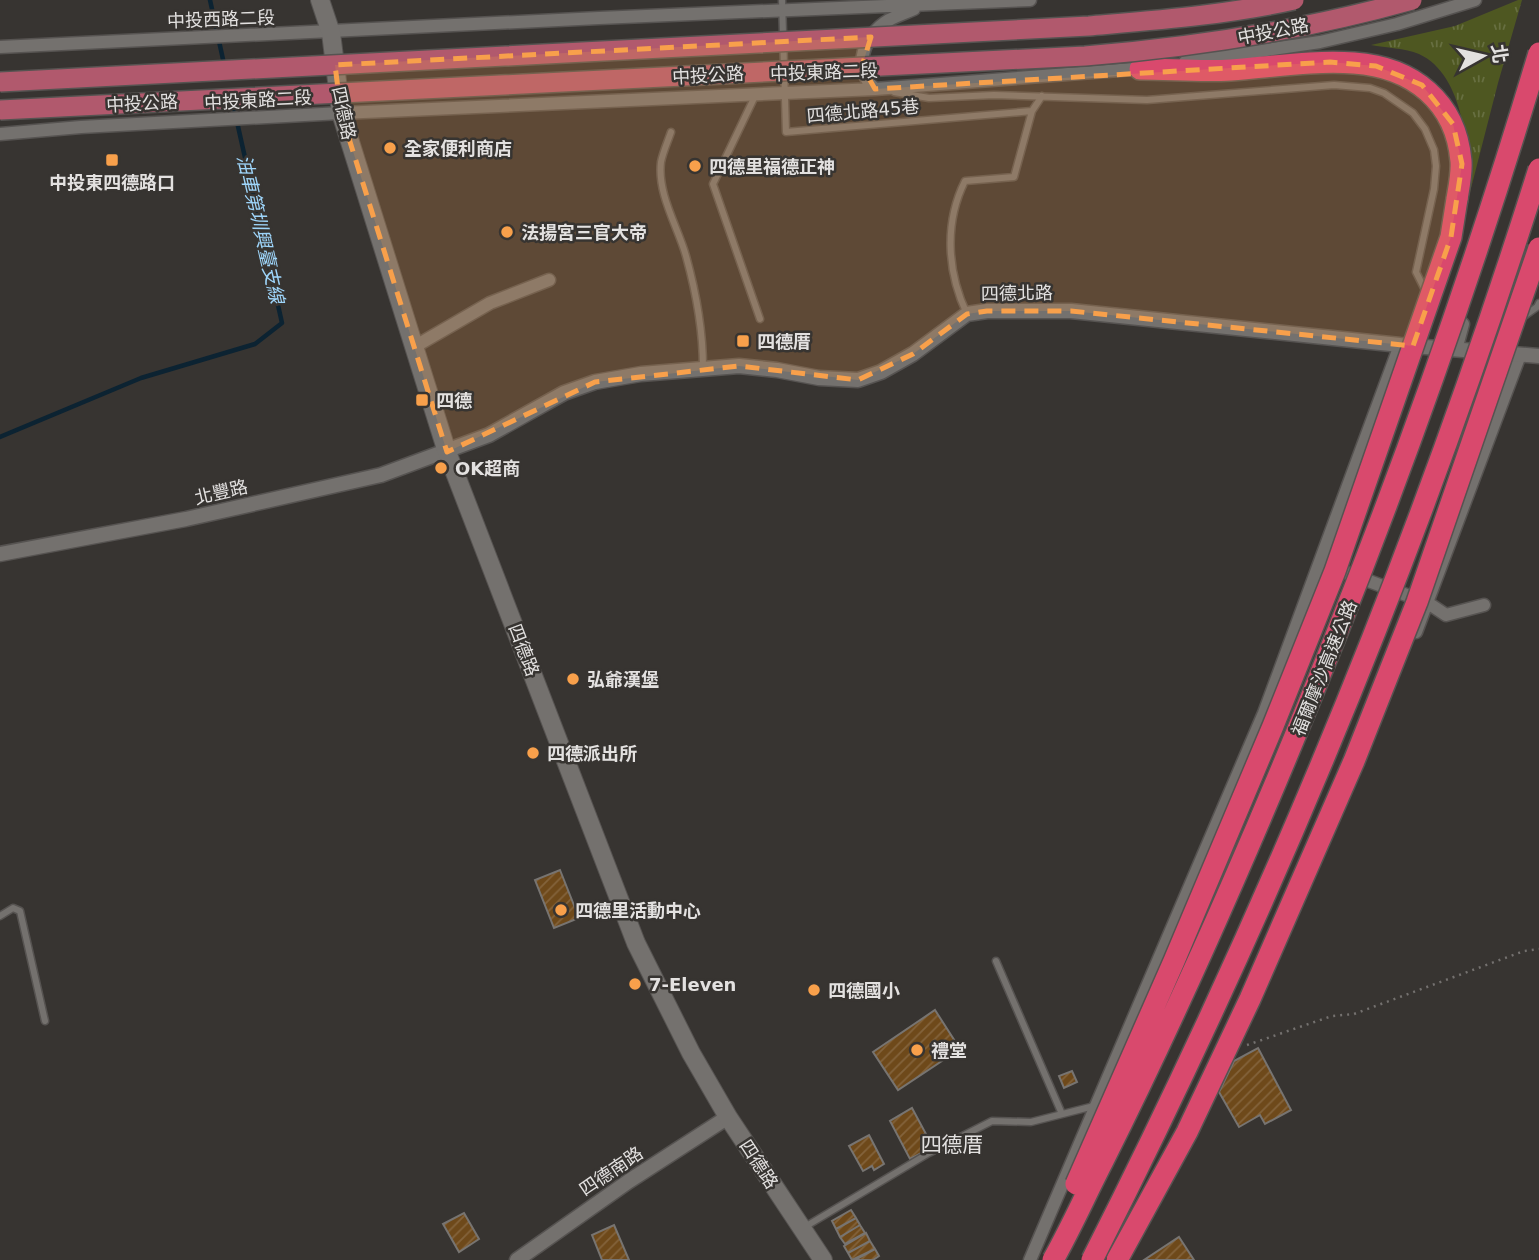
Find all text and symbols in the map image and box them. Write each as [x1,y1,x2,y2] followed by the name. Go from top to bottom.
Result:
[167,7,275,31] street label: 中投西路二段
[1236,14,1310,48] street label: 中投公路
[1448,21,1518,91] north arrow
[1488,43,1512,65] text: 北
[770,60,878,84] street label: 中投東路二段
[671,63,745,87] street label: 中投公路
[328,84,360,142] street label: 四德路
[204,87,312,113] street label: 中投東路二段
[105,91,179,115] street label: 中投公路
[806,96,920,126] street label: 四德北路45巷
[404,138,512,159] place label: 全家便利商店
[382,140,398,156] marker: 全家便利商店
[104,152,120,168] marker: 中投東四德路口
[233,152,289,307] water label: 油車第圳興臺支線
[709,156,835,177] place label: 四德里福德正神
[687,158,703,174] marker: 四德里福德正神
[49,172,175,193] place label: 中投東四德路口
[521,222,647,243] place label: 法揚宮三官大帝
[499,224,515,240] marker: 法揚宮三官大帝
[981,282,1053,304] street label: 四德北路
[757,331,811,352] place label: 四德厝
[735,333,751,349] marker: 四德厝
[436,390,472,411] place label: 四德
[414,392,430,408] marker: 四德
[455,458,520,479] place label: OK超商
[433,460,449,476] marker: OK超商
[192,476,250,508] street label: 北豐路
[1287,597,1361,739] street label: 福爾摩沙高速公路
[505,621,543,679] street label: 四德路
[587,669,659,690] place label: 弘爺漢堡
[565,671,581,687] marker: 弘爺漢堡
[547,743,637,764] place label: 四德派出所
[525,745,541,761] marker: 四德派出所
[575,900,701,921] place label: 四德里活動中心
[553,902,569,918] marker: 四德里活動中心
[649,974,736,995] place label: 7-Eleven
[627,976,643,992] marker: 7-Eleven
[828,980,900,1001] place label: 四德國小
[806,982,822,998] marker: 四德國小
[931,1040,967,1061] place label: 禮堂
[909,1042,925,1058] marker: 禮堂
[921,1133,984,1157] district label: 四德厝
[735,1136,783,1192] street label: 四德路
[575,1142,647,1200] street label: 四德南路

